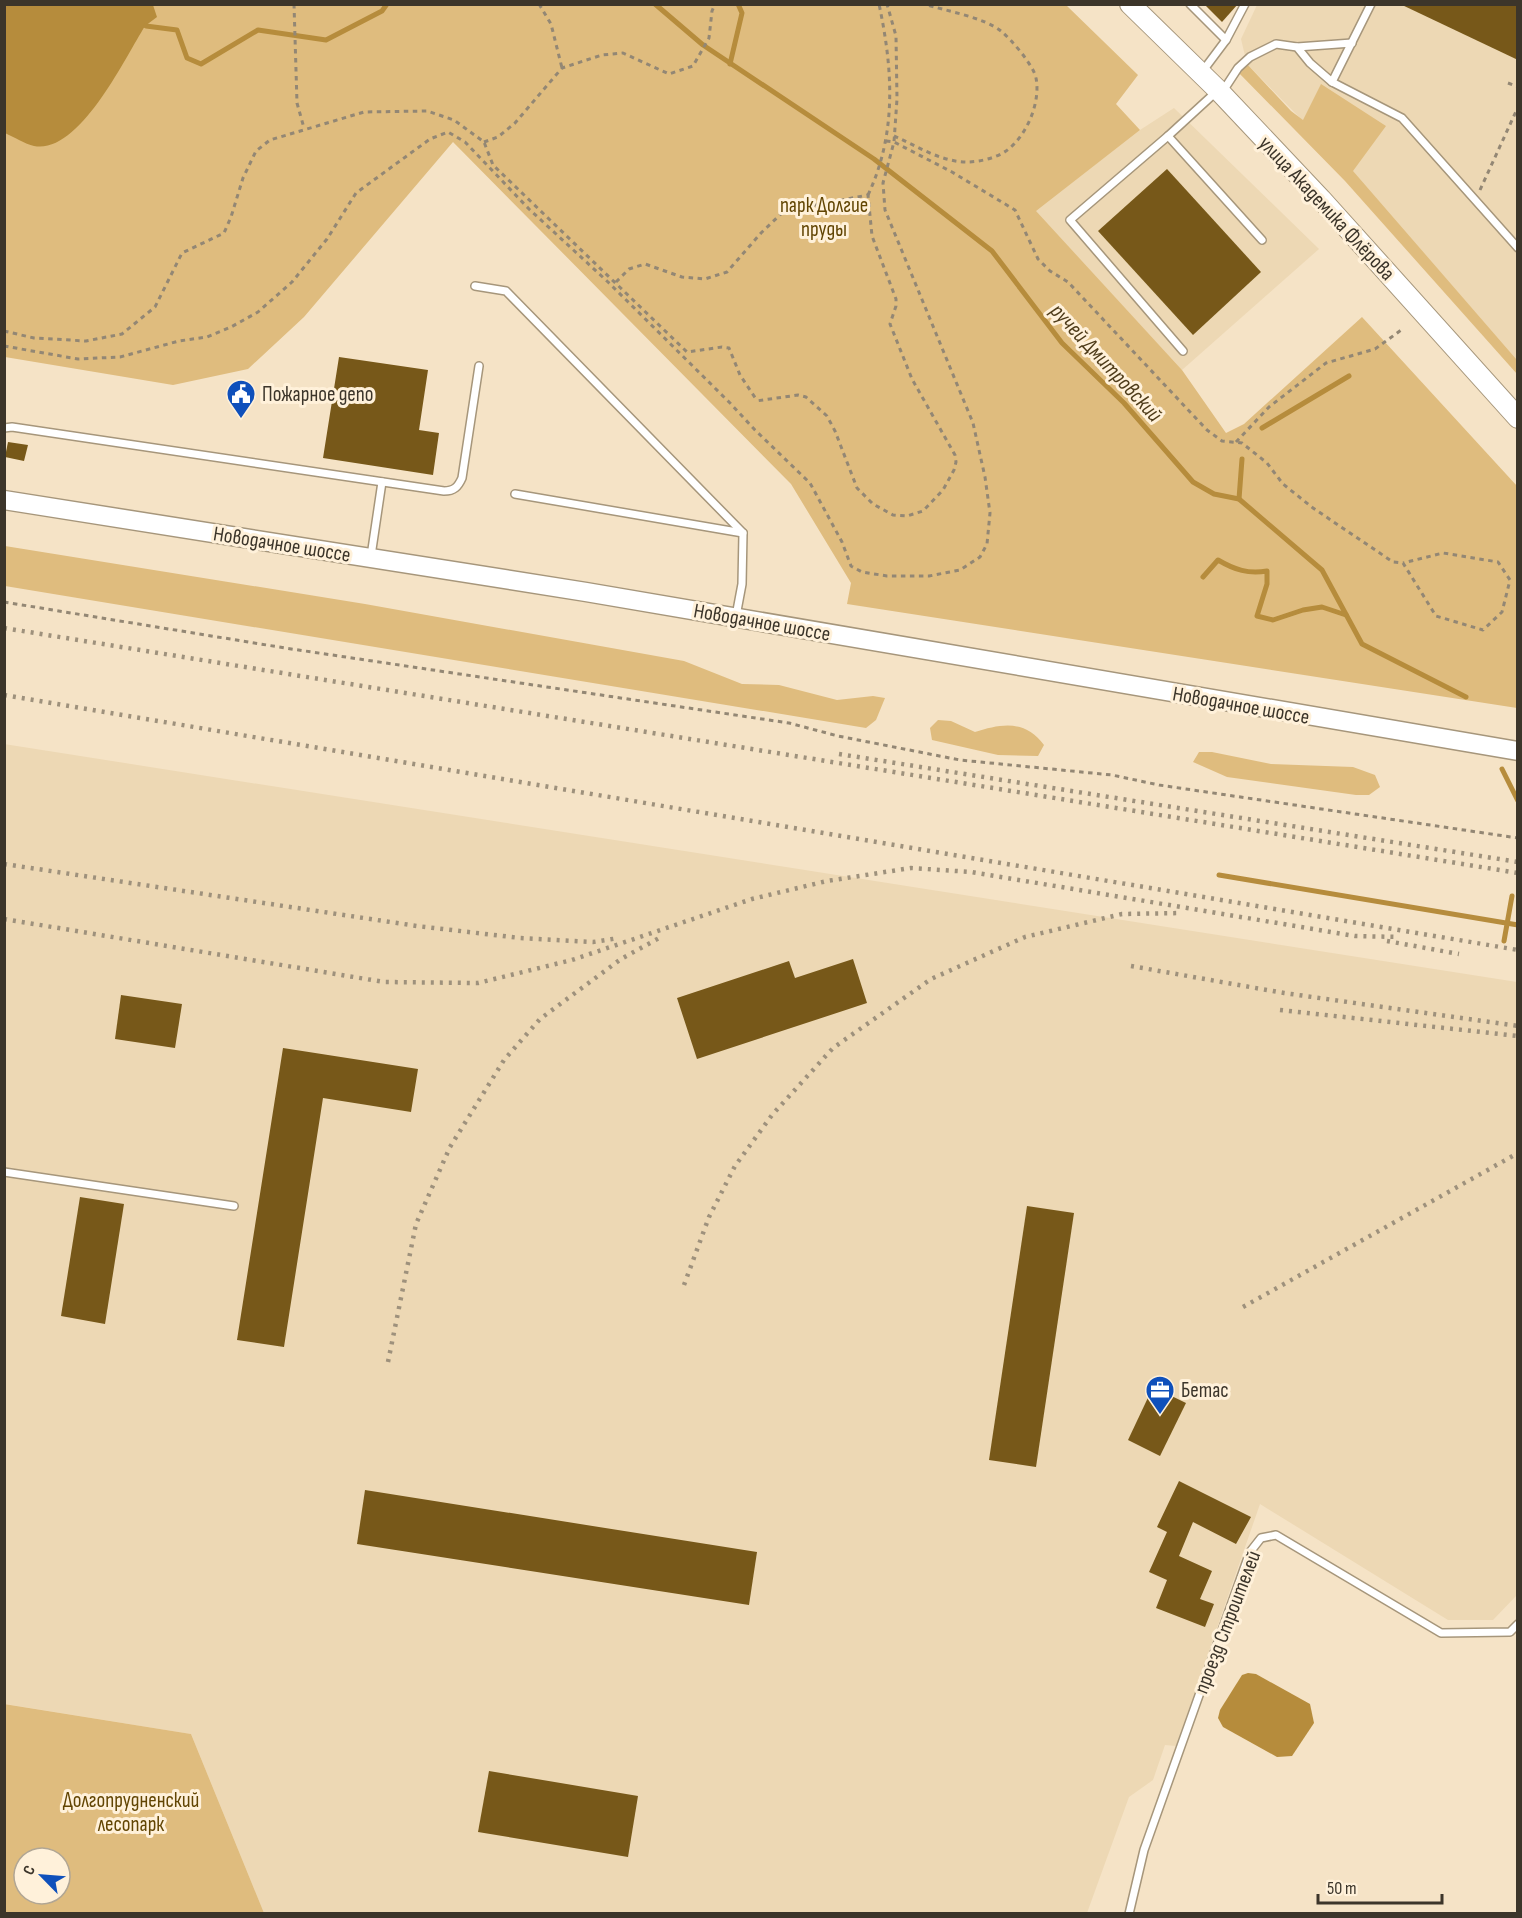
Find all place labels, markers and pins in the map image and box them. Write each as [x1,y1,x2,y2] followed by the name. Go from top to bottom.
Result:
[225,378,257,420] public building icon: Пожарное депо
[262,382,374,407] place label: Пожарное депо
[1144,1374,1176,1416] office icon: Бетас
[1181,1378,1229,1403] place label: Бетас

